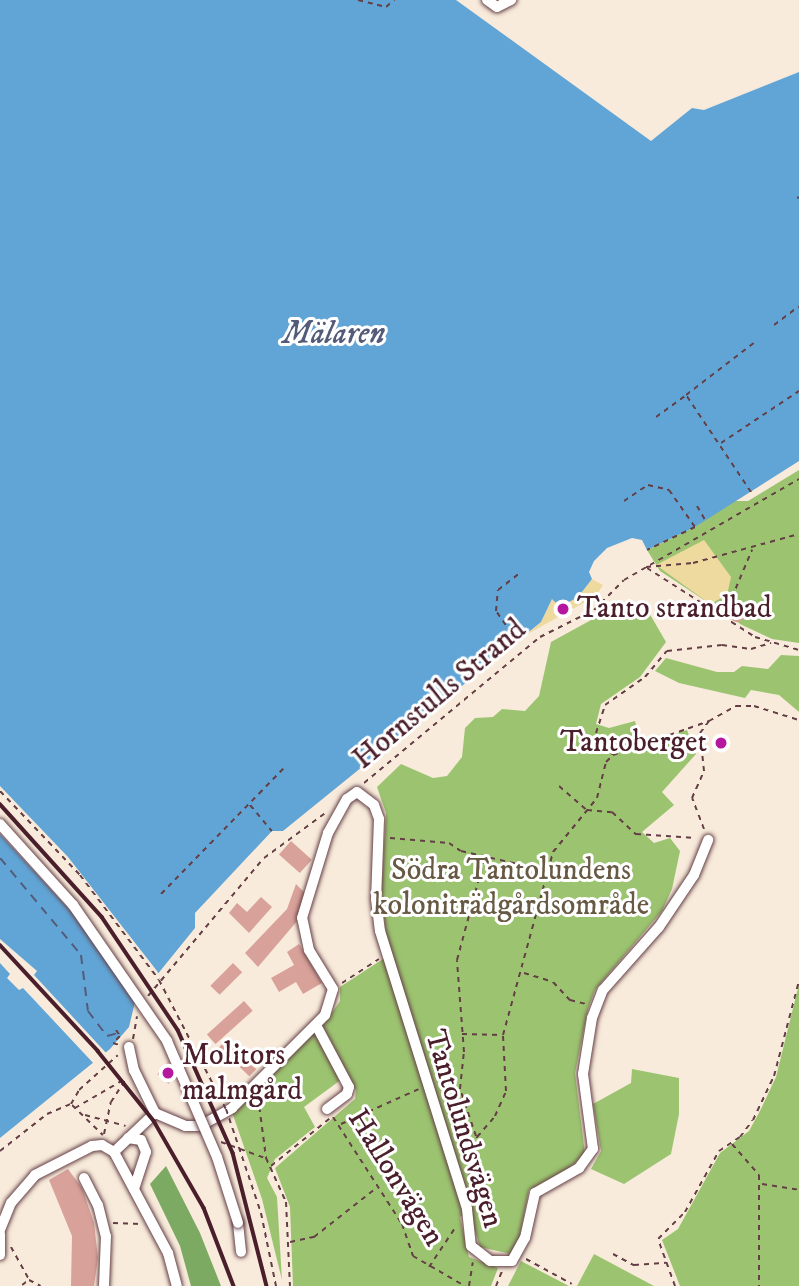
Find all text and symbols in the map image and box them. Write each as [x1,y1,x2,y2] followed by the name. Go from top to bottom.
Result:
[283,315,385,353] water label: Mälaren
[577,591,772,627] place label: Tanto strandbad
[555,601,571,617] marker: Tanto strandbad
[346,612,534,778] street label: Hornstulls Strand
[560,725,707,761] place label: Tantoberget
[713,735,729,751] marker: Tantoberget
[373,853,649,923] park label: Södra Tantolundens koloniträdgårdsområde
[416,1026,510,1232] street label: Tantolundsvägen
[182,1038,302,1108] place label: Molitors malmgård
[160,1065,176,1081] marker: Molitors malmgård
[339,1103,451,1253] street label: Hallonvägen

